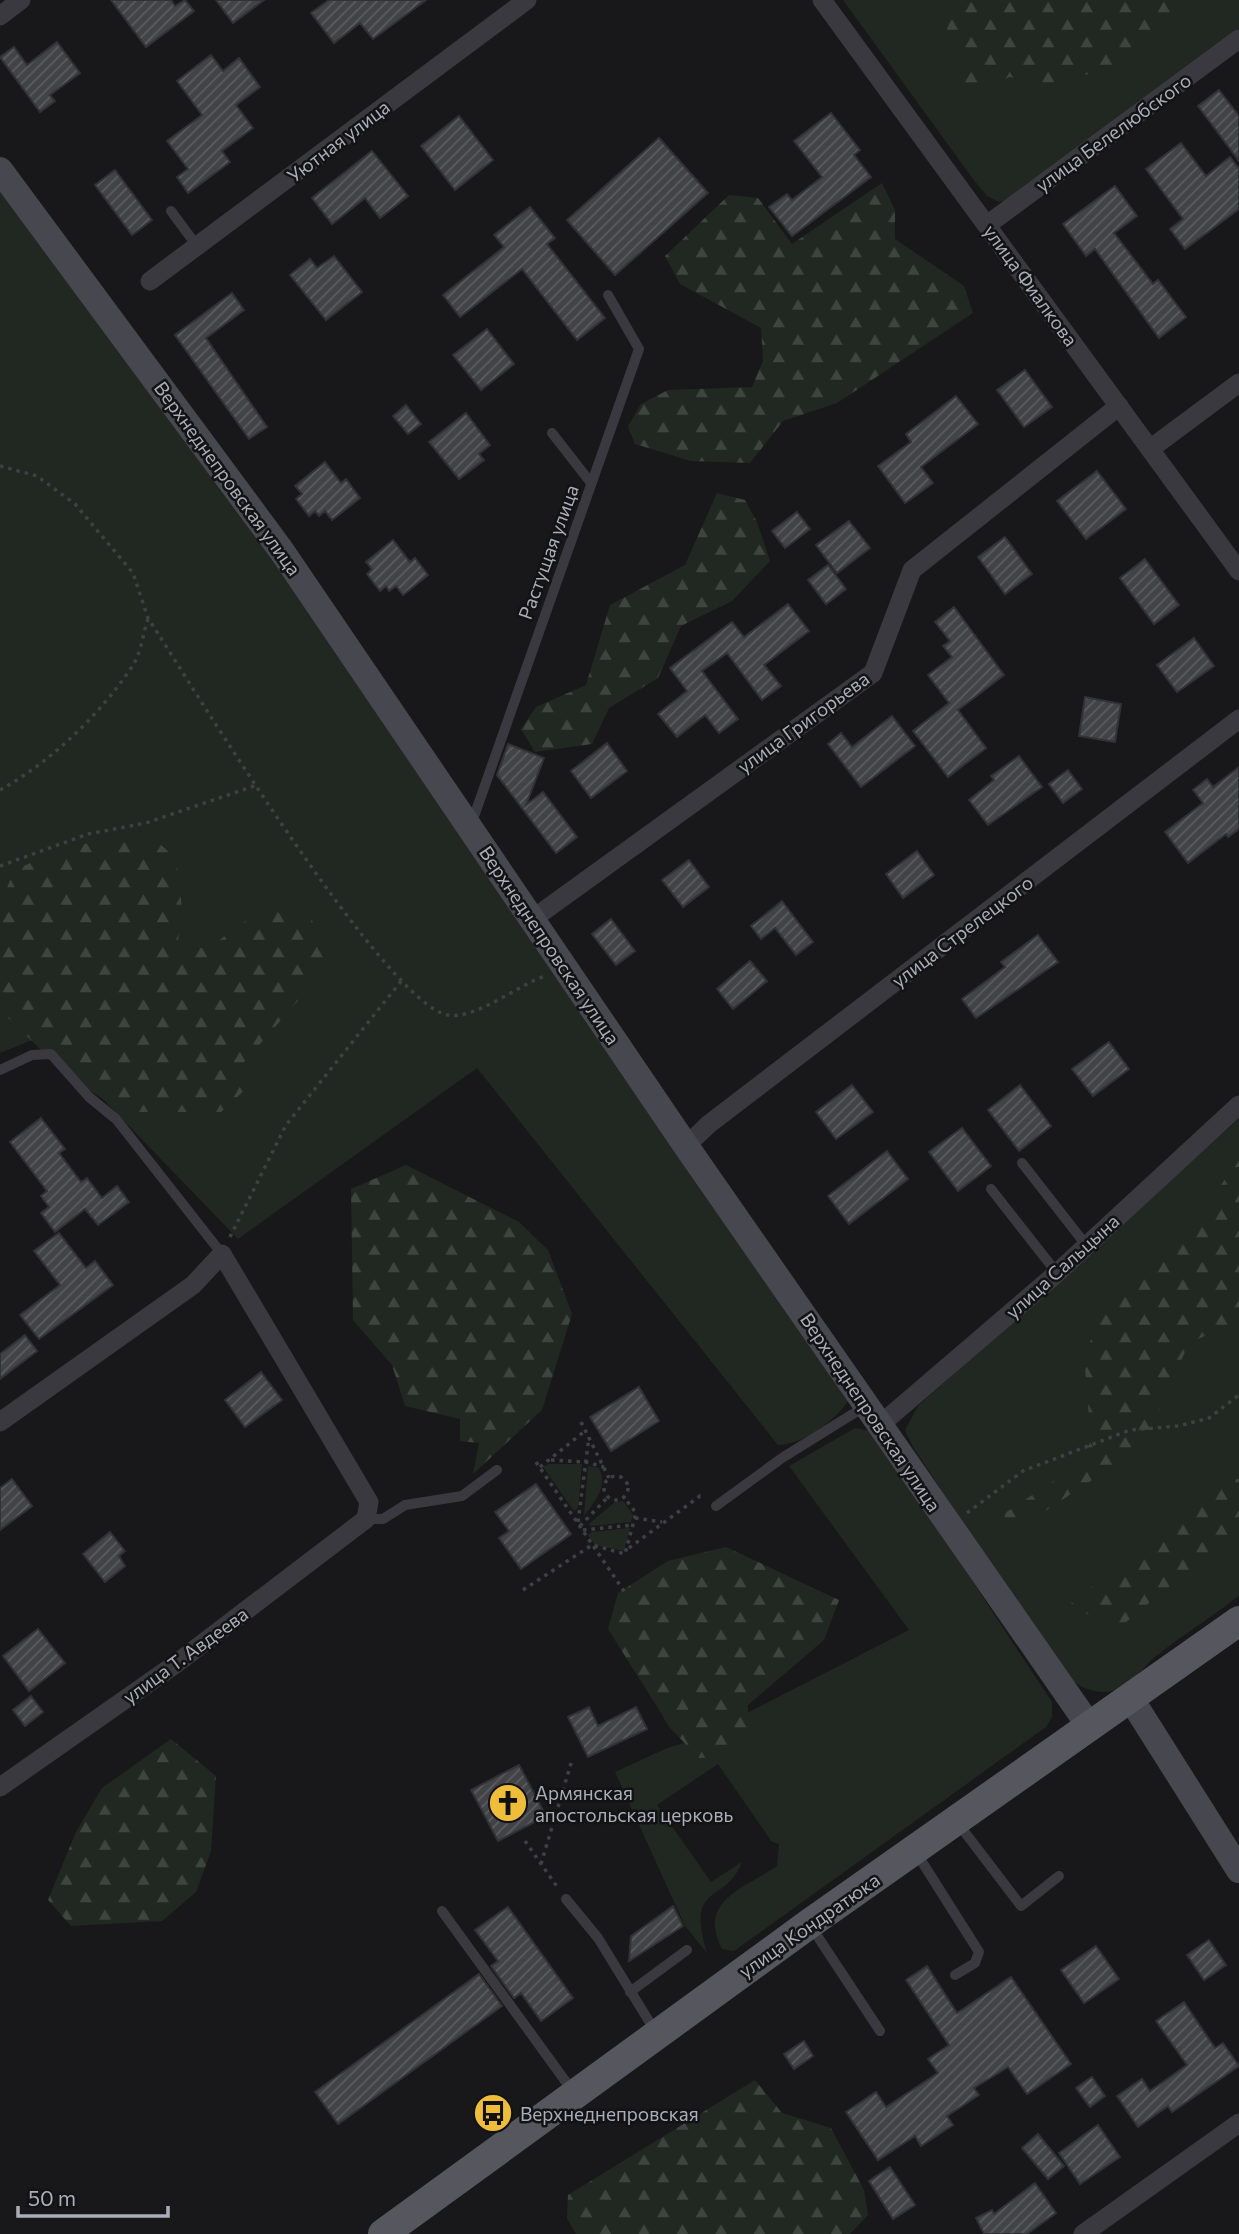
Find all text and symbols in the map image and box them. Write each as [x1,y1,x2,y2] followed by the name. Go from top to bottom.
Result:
[1031,68,1195,196] street label: улица Белелюбского
[282,95,394,187] street label: Уютная улица
[979,220,1083,350] street label: улица Фиалкова
[150,376,306,580] street label: Верхнеднепровская улица
[513,482,583,622] street label: Растущая улица
[733,667,873,777] street label: улица Григорьева
[475,841,625,1049] street label: Верхнеднепровская улица
[887,870,1037,992] street label: улица Стрелецкого
[1001,1209,1123,1323] street label: улица Сальцына
[796,1308,946,1516] street label: Верхнеднепровская улица
[118,1602,252,1708] street label: улица Т. Авдеева
[535,1781,734,1826] place label: Армянская апостольская церковь
[487,1782,529,1824] church icon: Армянская апостольская церковь
[734,1868,884,1982] street label: улица Кондратюка
[472,2092,514,2134] bus stop icon: Верхнеднепровская
[520,2102,699,2125] place label: Верхнеднепровская
[18,2174,168,2218] scale bar
[28,2185,76,2210] text: 50 m

